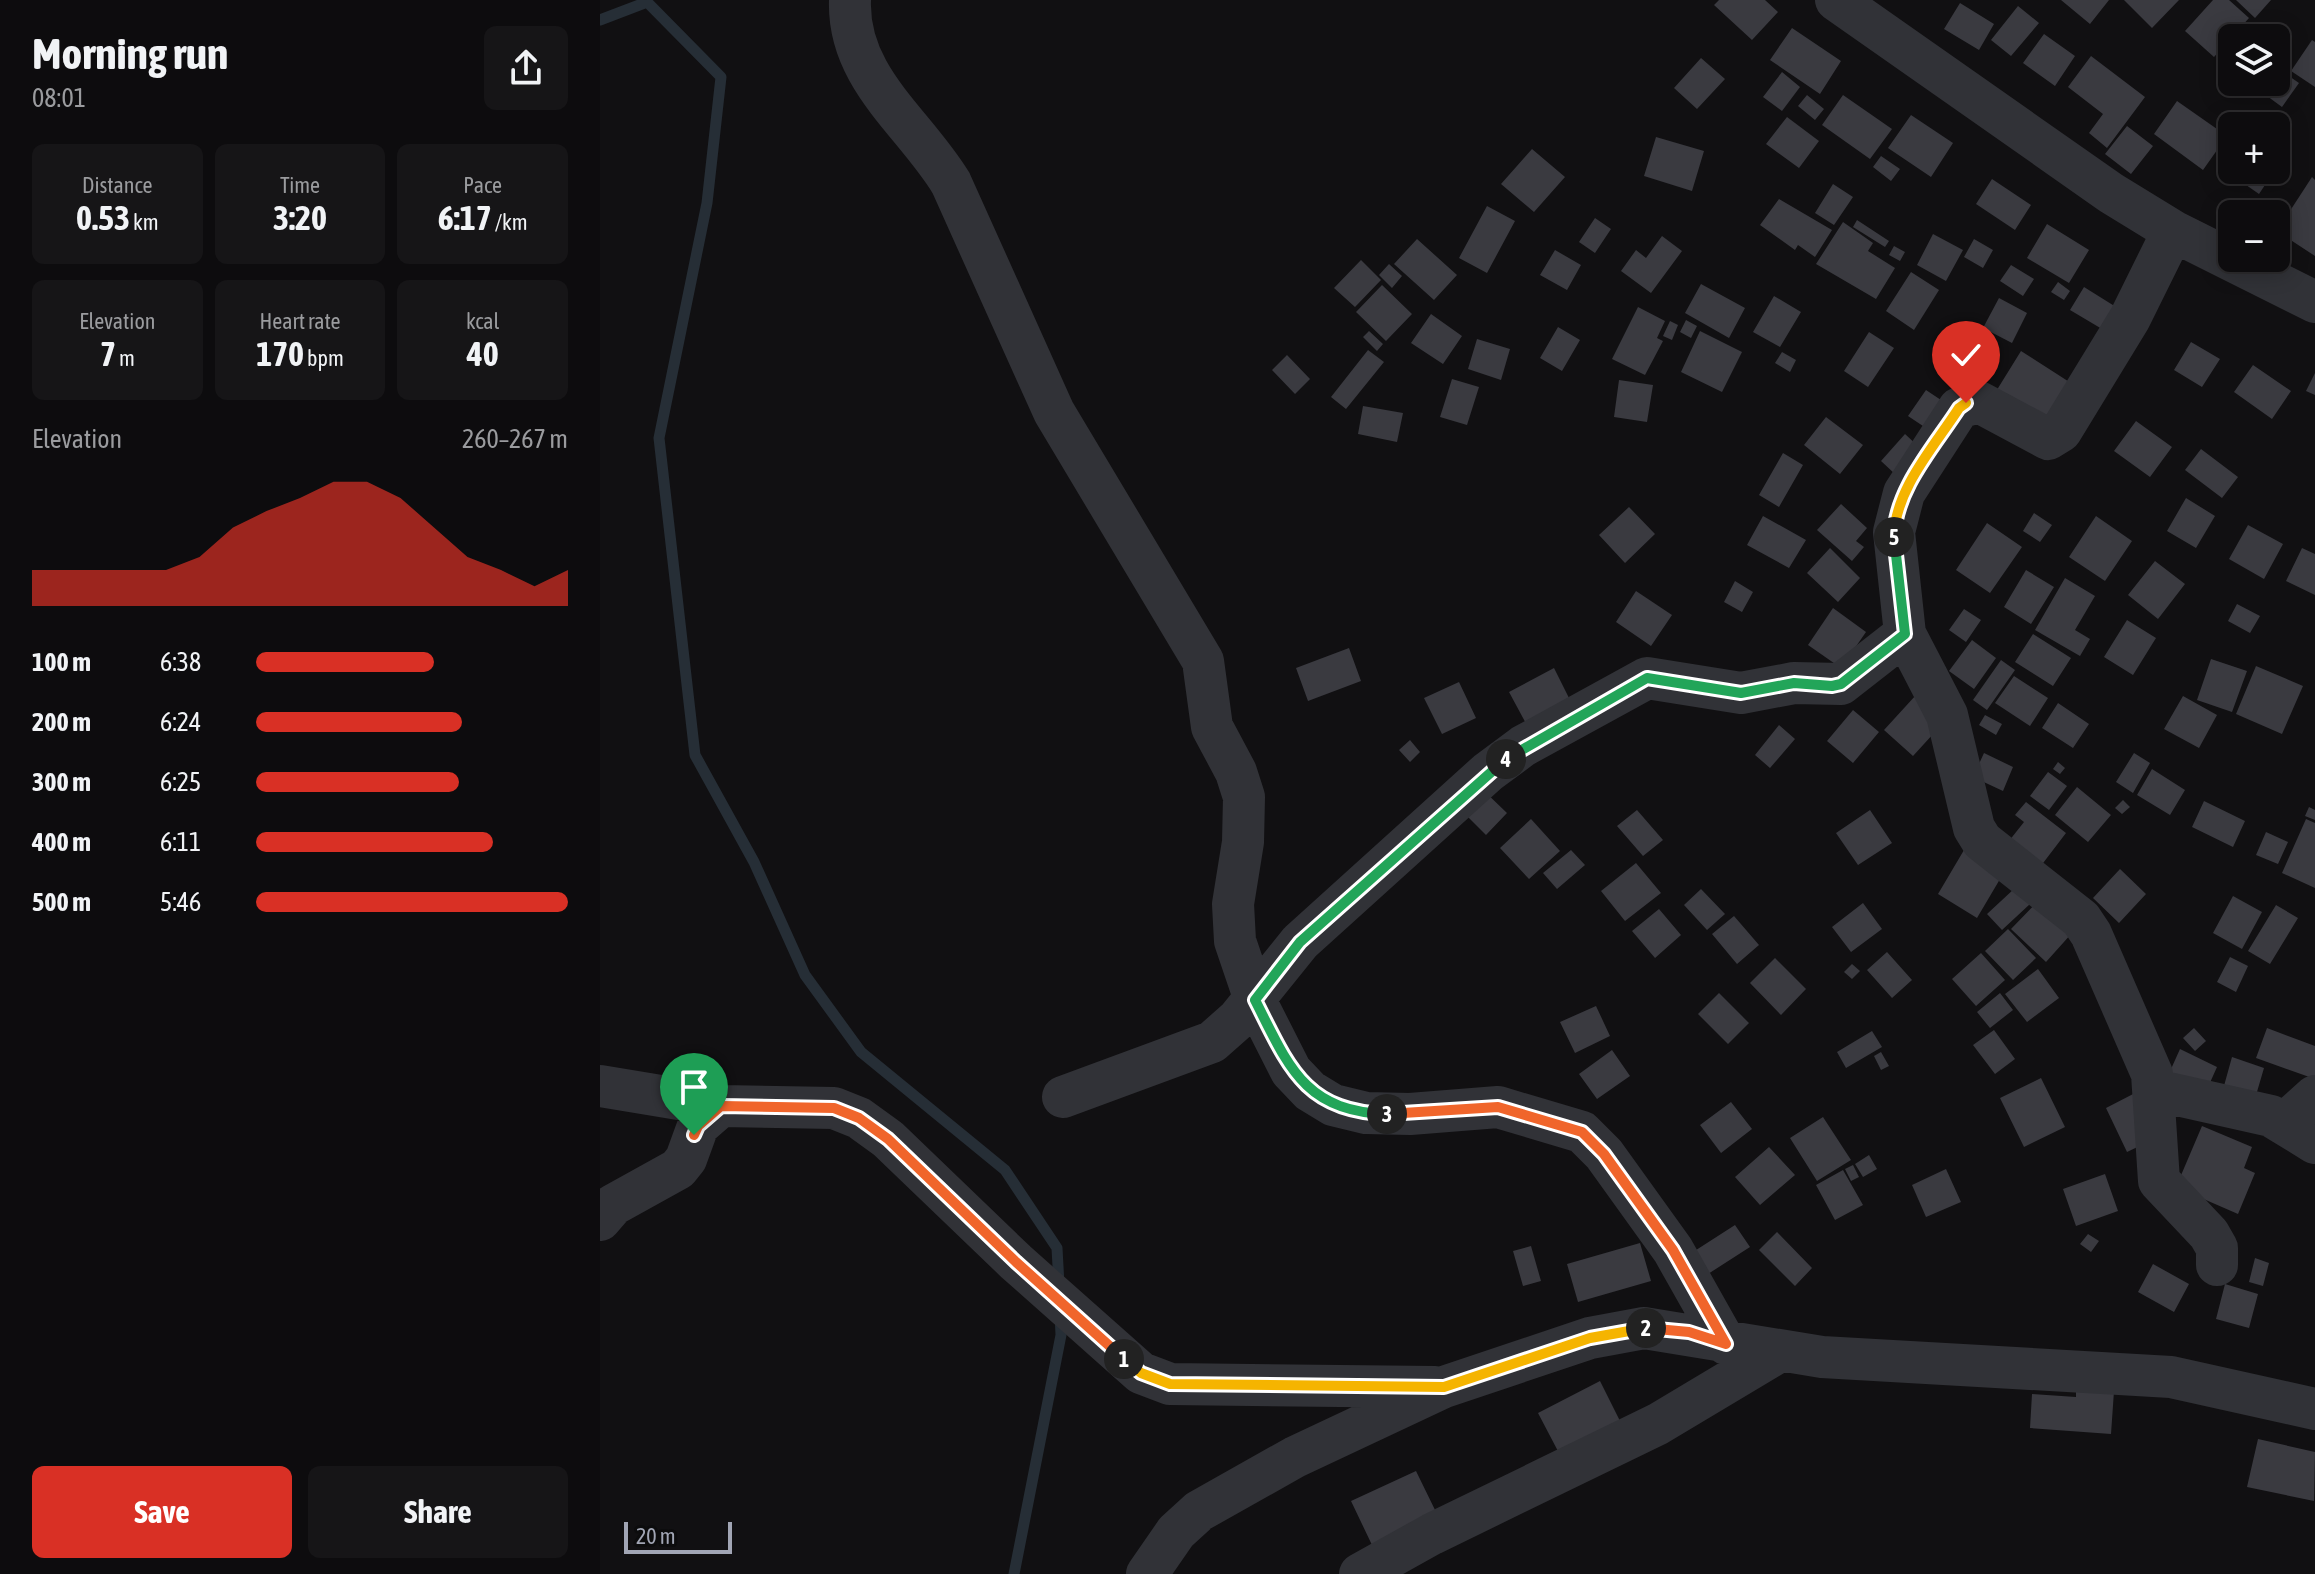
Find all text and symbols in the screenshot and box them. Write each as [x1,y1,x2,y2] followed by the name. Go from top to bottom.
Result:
[2218,24,2290,272] map controls
[2218,24,2290,96] button: layers
[484,26,568,110] button: share
[32,28,228,78] text: Morning run
[32,83,86,113] text: 08:01
[2218,112,2290,184] button: +
[82,172,153,198] text: Distance
[280,172,320,198] text: Time
[463,172,502,198] text: Pace
[76,198,130,237] text: 0.53
[273,198,327,237] text: 3:20
[438,198,492,237] text: 6:17
[2218,200,2290,272] button: −
[130,209,159,235] text: km
[492,209,528,235] text: /km
[79,308,155,334] text: Elevation
[259,308,341,334] text: Heart rate
[466,308,499,334] text: kcal
[1932,321,2000,403] pin
[1944,333,1988,377] icon: check
[100,334,116,373] text: 7
[256,334,304,373] text: 170
[467,334,499,373] text: 40
[116,345,135,371] text: m
[304,345,344,371] text: bpm
[32,424,122,454] text: Elevation
[462,424,568,454] text: 260–267 m
[1874,517,1914,557] pin: 5
[1889,524,1899,550] text: 5
[32,647,91,677] text: 100 m
[160,647,201,677] text: 6:38
[32,707,91,737] text: 200 m
[160,707,201,737] text: 6:24
[1486,739,1526,779] pin: 4
[1501,746,1511,772] text: 4
[32,767,91,797] text: 300 m
[160,767,201,797] text: 6:25
[32,827,91,857] text: 400 m
[160,827,201,857] text: 6:11
[32,887,91,917] text: 500 m
[160,887,201,917] text: 5:46
[660,1053,728,1135] pin
[672,1065,716,1109] icon: arrive
[1367,1094,1407,1134] pin: 3
[1382,1101,1392,1127] text: 3
[1626,1308,1666,1348] pin: 2
[1641,1315,1651,1341] text: 2
[1104,1339,1144,1379] pin: 1
[1119,1346,1129,1372] text: 1
[32,1466,292,1558] button: Save
[308,1466,568,1558] button: Share
[624,1518,732,1554] scale bar
[636,1523,676,1549] text: 20 m

